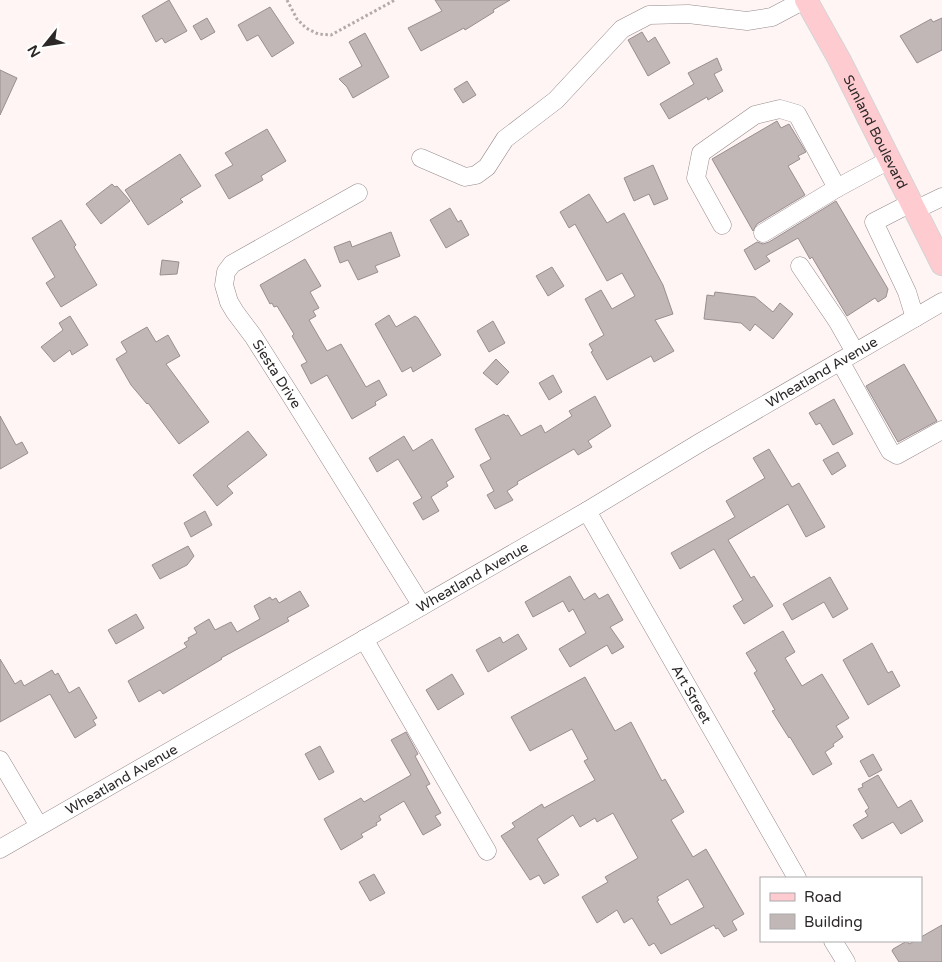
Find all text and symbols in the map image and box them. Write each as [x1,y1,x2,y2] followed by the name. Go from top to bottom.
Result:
[20,20,70,70] north arrow
[24,42,44,60] text: N
[839,72,911,192] street label: Sunland Boulevard
[763,333,881,411] street label: Wheatland Avenue
[249,337,305,412] street label: Siesta Drive
[414,539,532,616] street label: Wheatland Avenue
[668,662,715,727] street label: Art Street
[63,741,181,818] street label: Wheatland Avenue
[760,877,922,942] legend
[804,888,842,906] text: Road
[804,913,863,931] text: Building

